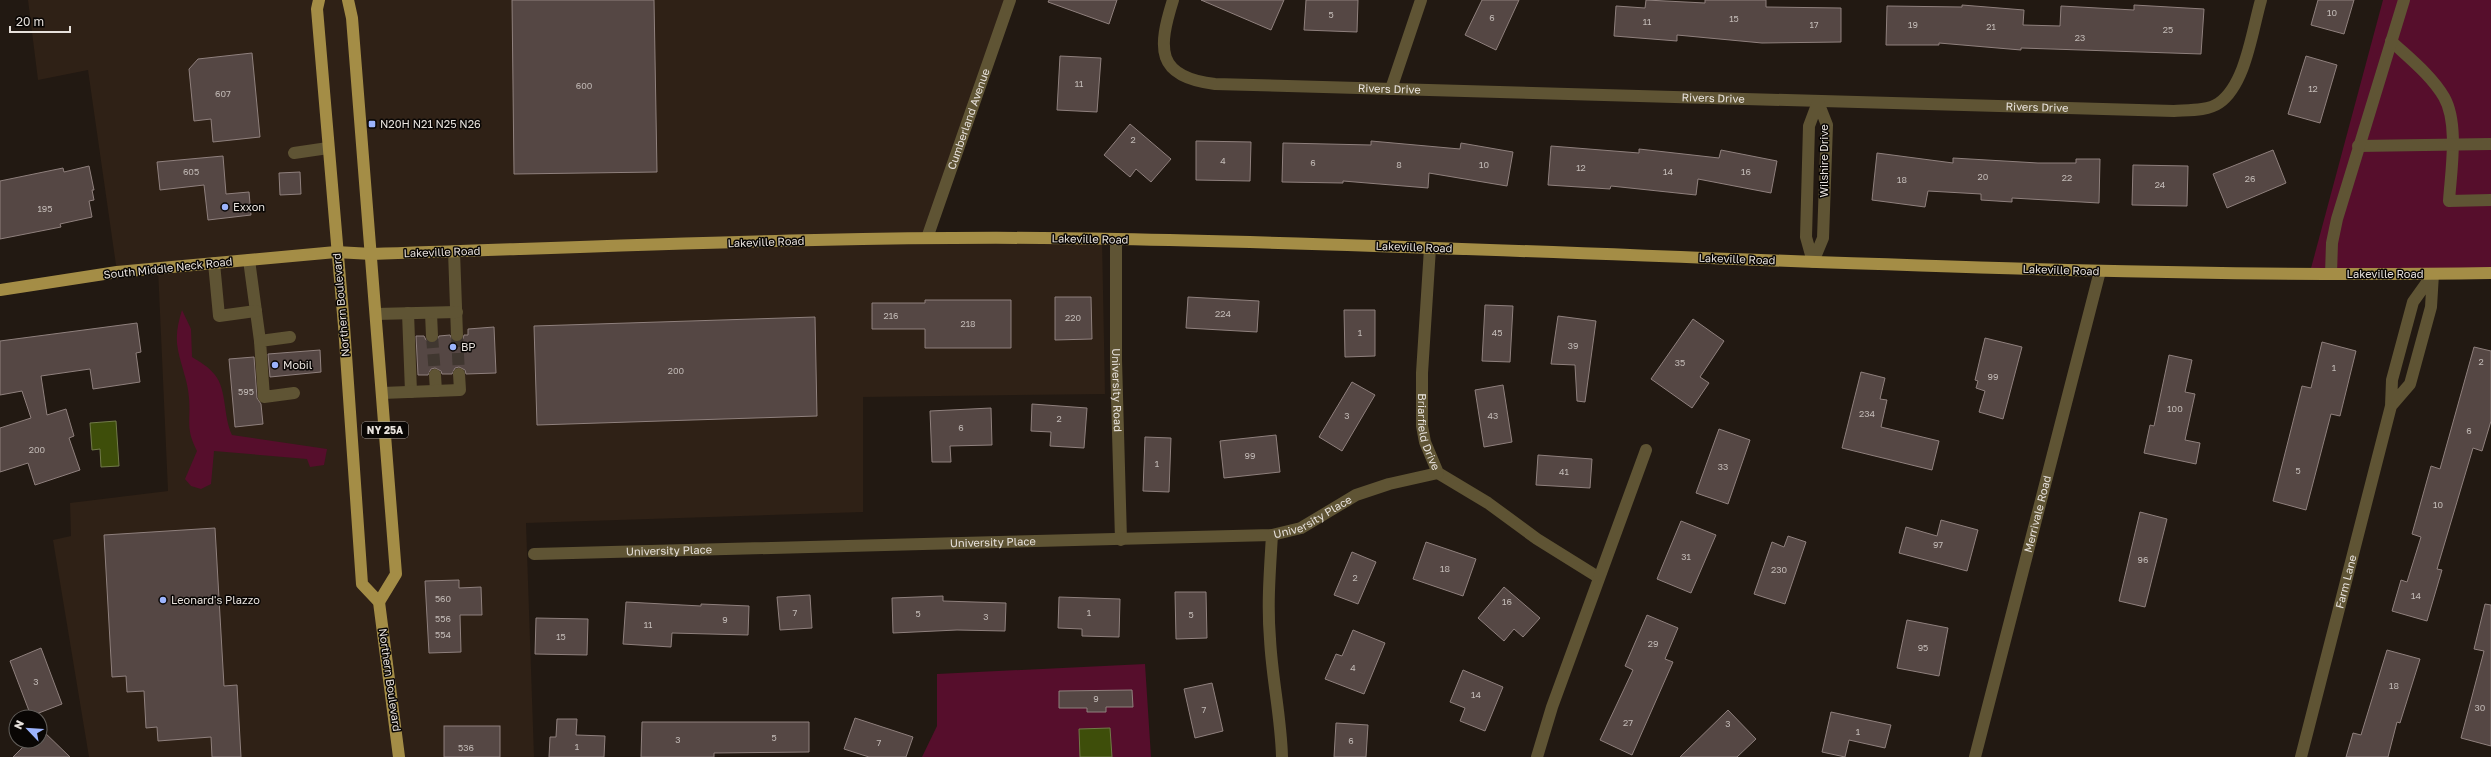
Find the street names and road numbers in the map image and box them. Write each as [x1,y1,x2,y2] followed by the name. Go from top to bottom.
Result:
[944,67,992,171] street label: Cumberland Avenue
[1358,81,1421,96] street label: Rivers Drive
[1682,90,1745,105] street label: Rivers Drive
[2005,99,2069,114] street label: Rivers Drive
[1817,124,1830,198] street label: Wilshire Drive
[1051,231,1129,246] street label: Lakeville Road
[727,234,805,249] street label: Lakeville Road
[1375,239,1453,254] street label: Lakeville Road
[403,244,481,259] street label: Lakeville Road
[1698,251,1776,266] street label: Lakeville Road
[329,253,352,357] street label: Northern Boulevard
[103,254,233,281] street label: South Middle Neck Road
[2022,262,2100,277] street label: Lakeville Road
[2347,267,2423,280] street label: Lakeville Road
[1110,348,1125,432] street label: University Road
[1416,393,1443,472] street label: Briarfield Drive
[362,422,408,438] road number: NY 25A
[2021,474,2053,554] street label: Merrivale Road
[1272,492,1354,540] street label: University Place
[950,534,1036,549] street label: University Place
[626,542,712,558] street label: University Place
[2332,553,2359,610] street label: Farm Lane
[377,628,404,732] street label: Northern Boulevard

